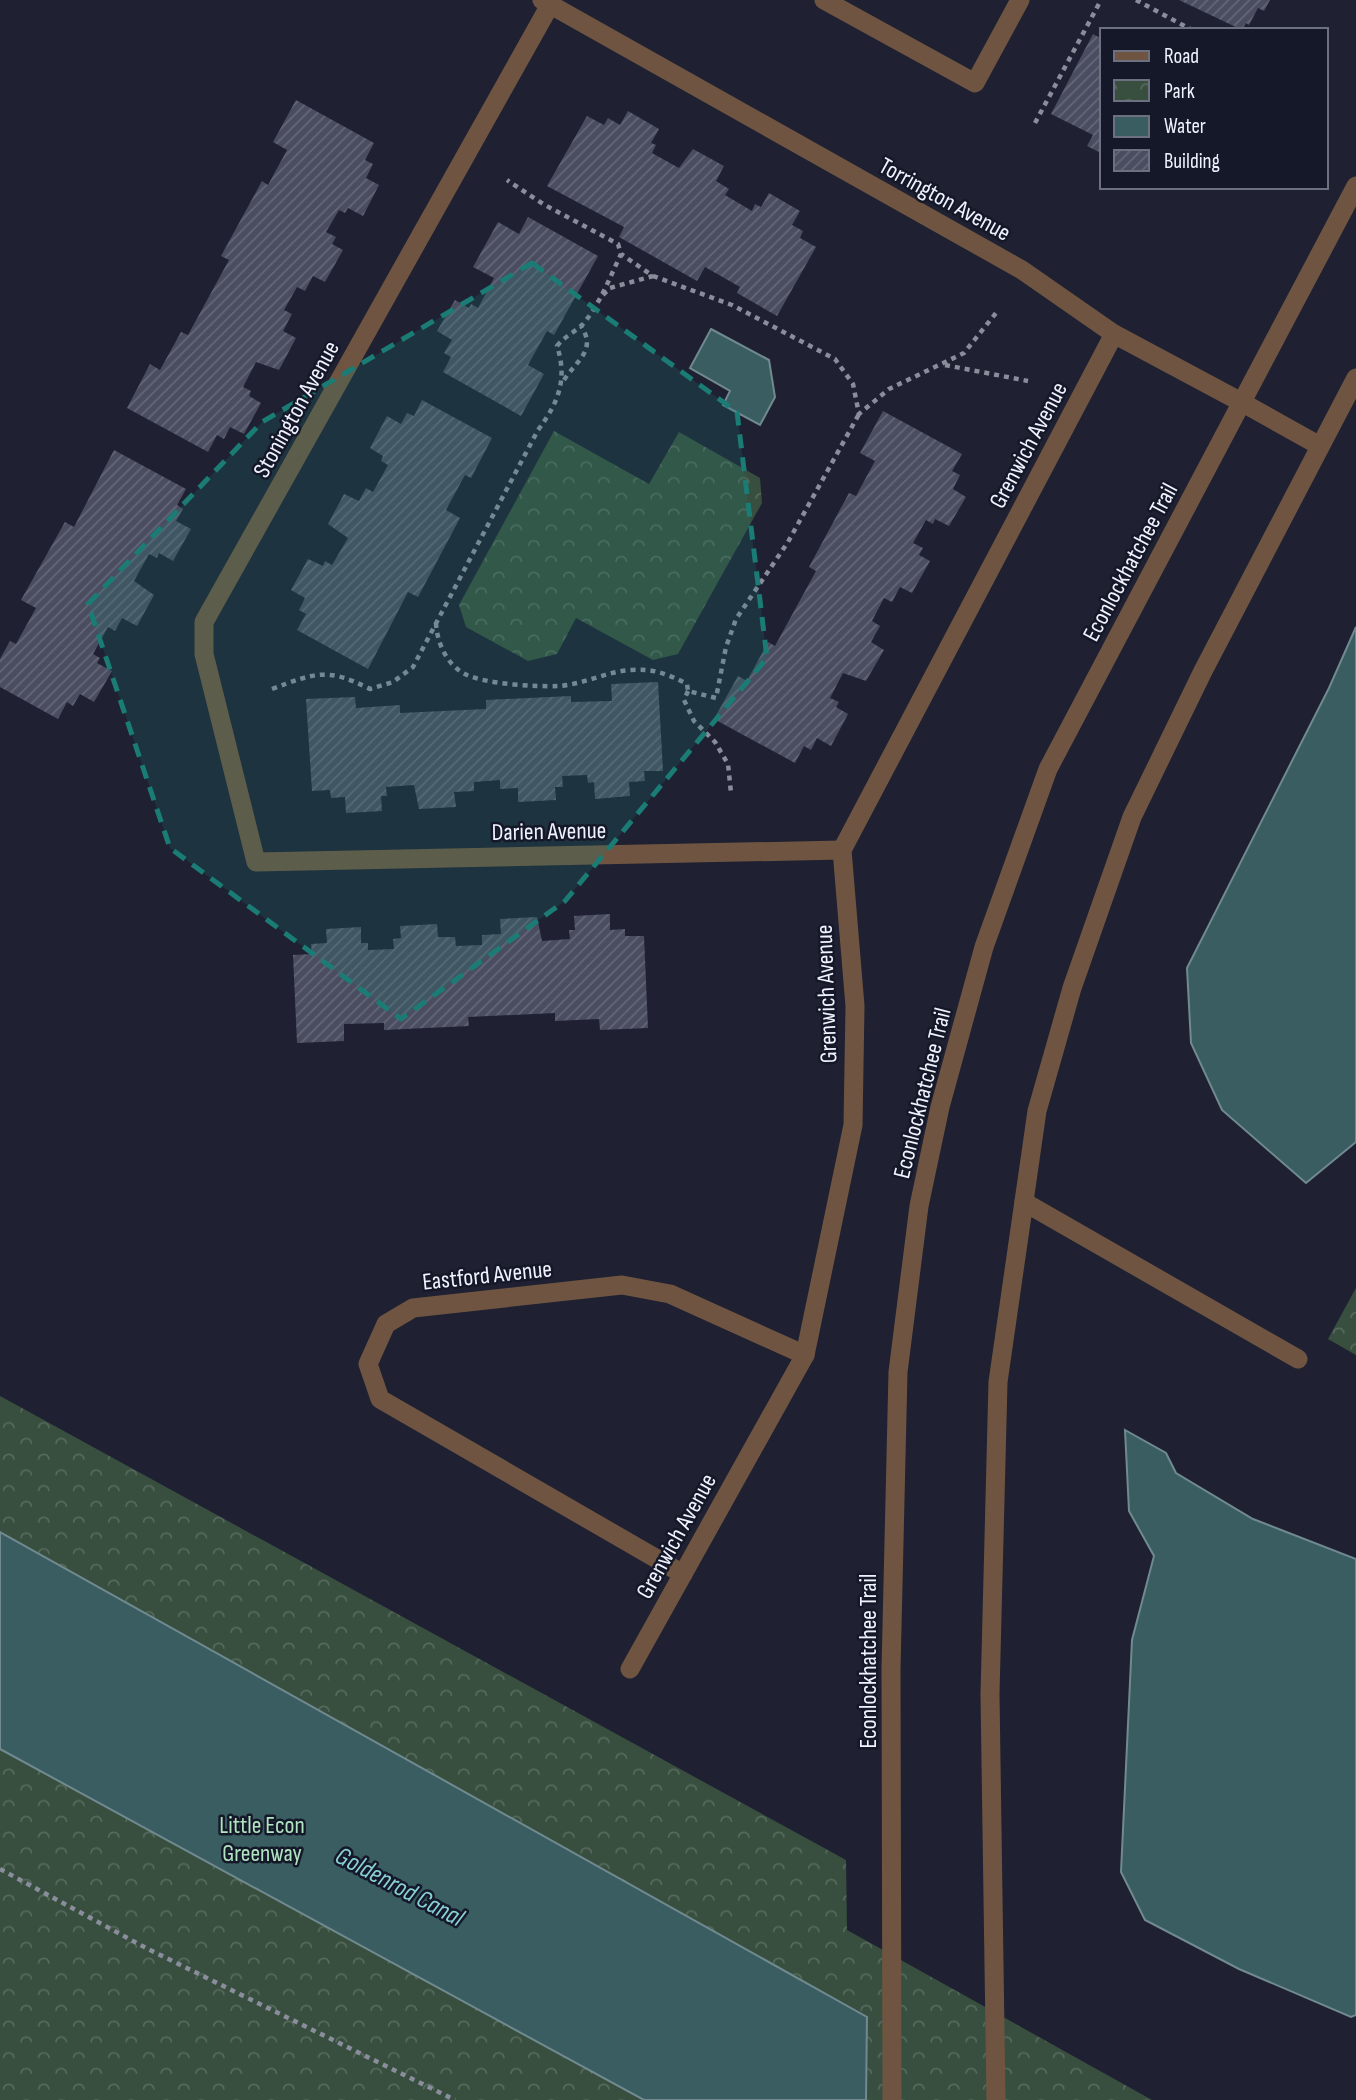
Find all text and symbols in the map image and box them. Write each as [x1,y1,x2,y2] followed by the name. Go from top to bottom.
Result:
[1100,28,1328,189] legend
[1164,44,1199,69] text: Road
[1164,79,1195,104] text: Park
[1164,114,1206,139] text: Water
[1164,149,1220,174] text: Building
[874,151,1016,248] street label: Torrington Avenue
[247,336,346,483] street label: Stonington Avenue
[983,377,1074,513] street label: Grenwich Avenue
[1077,478,1184,646] street label: Econlockhatchee Trail
[491,816,607,847] street label: Darien Avenue
[810,924,843,1064] street label: Grenwich Avenue
[887,1005,958,1181] street label: Econlockhatchee Trail
[421,1254,553,1297] street label: Eastford Avenue
[630,1469,723,1604] street label: Grenwich Avenue
[854,1574,883,1748] street label: Econlockhatchee Trail
[219,1811,305,1868] park label: Little Econ Greenway
[330,1841,470,1935] water label: Goldenrod Canal

